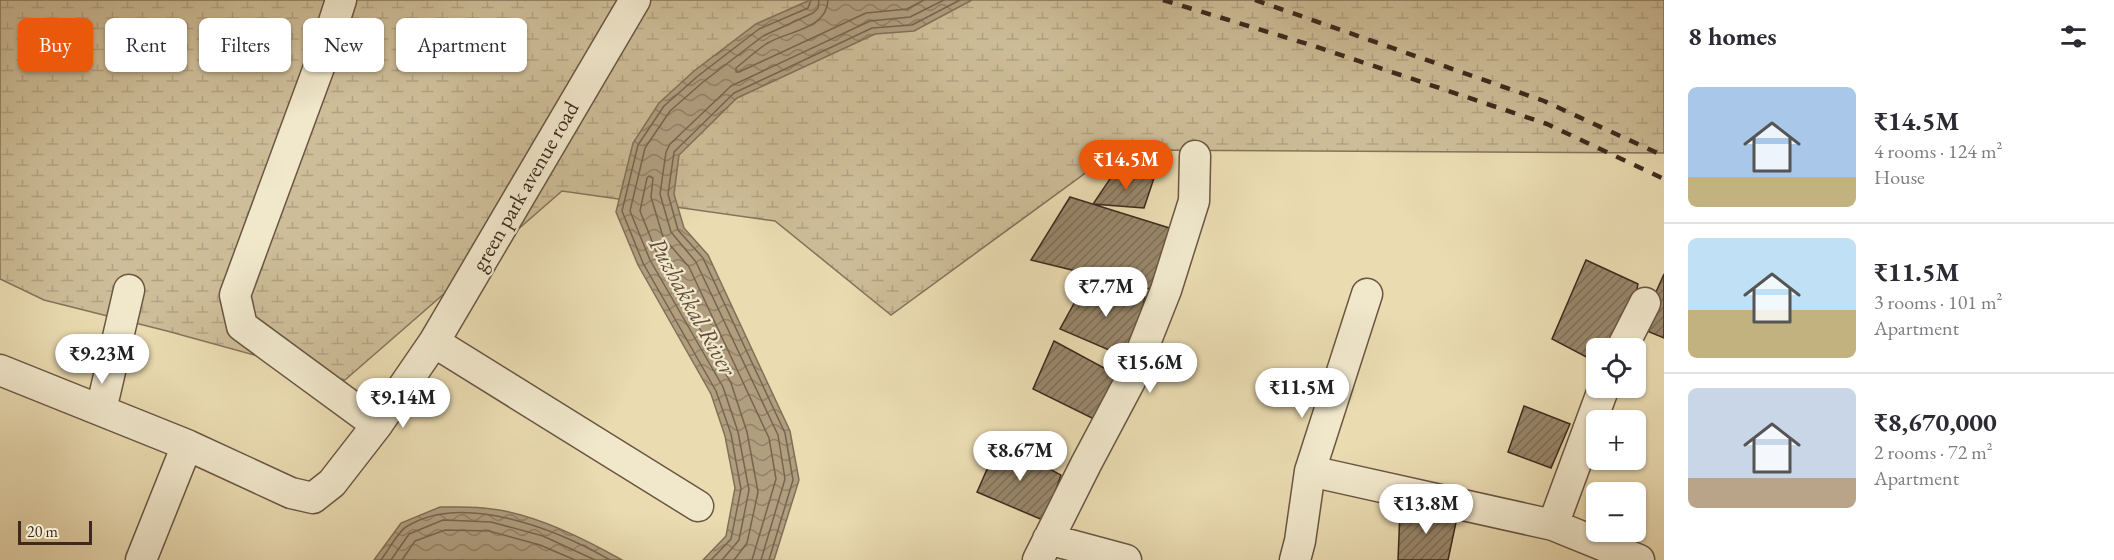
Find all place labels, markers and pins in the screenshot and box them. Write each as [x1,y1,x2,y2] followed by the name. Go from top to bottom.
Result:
[1077,140,1175,191] pin: ₹14.5M
[1064,267,1148,318] pin: ₹7.7M
[53,334,151,385] pin: ₹9.23M
[1101,343,1199,394] pin: ₹15.6M
[1253,368,1351,419] pin: ₹11.5M
[354,378,452,429] pin: ₹9.14M
[971,431,1069,482] pin: ₹8.67M
[1377,484,1475,535] pin: ₹13.8M

